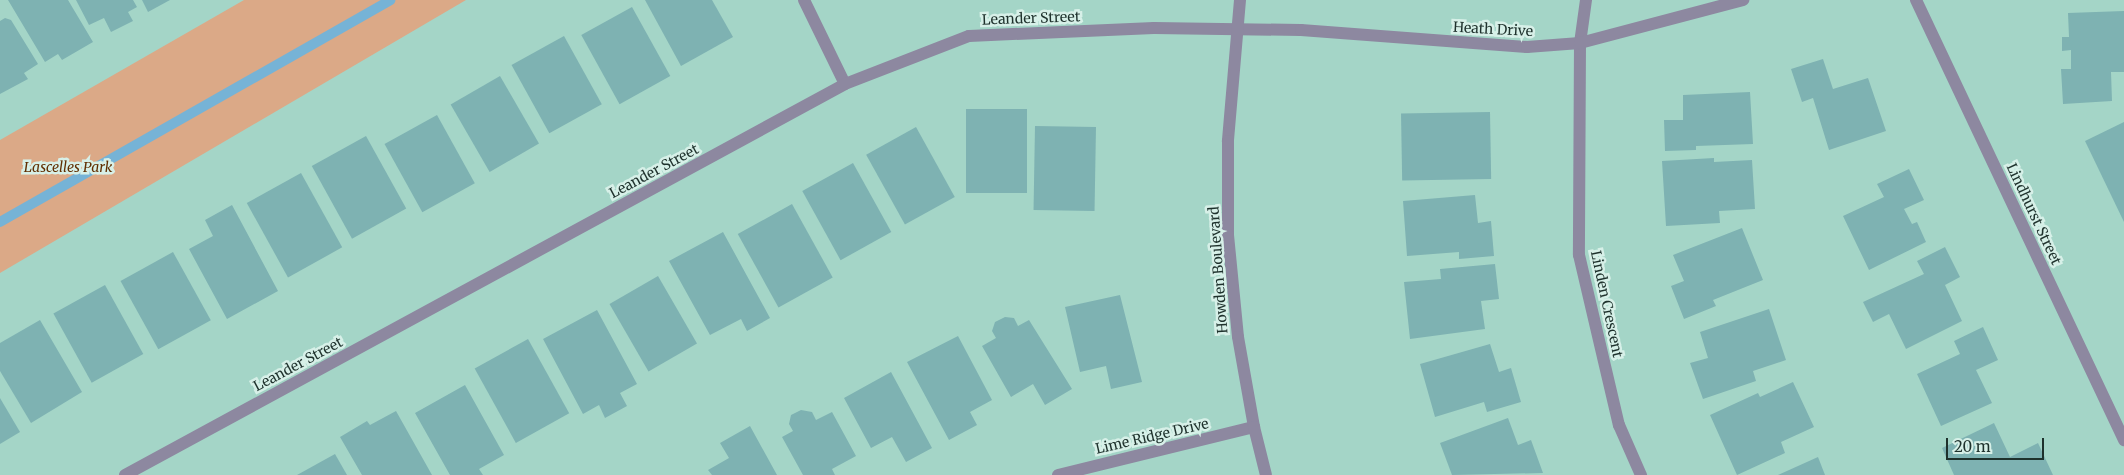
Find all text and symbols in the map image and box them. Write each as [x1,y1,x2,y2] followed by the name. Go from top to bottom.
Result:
[982,8,1080,28] street label: Leander Street
[1453,19,1533,39] street label: Heath Drive
[607,140,701,202] street label: Leander Street
[24,159,112,175] park label: Lascelles Park
[2003,160,2065,268] street label: Lindhurst Street
[1205,206,1231,334] street label: Howden Boulevard
[1587,249,1627,359] street label: Linden Crescent
[251,333,345,395] street label: Leander Street
[1094,415,1210,457] street label: Lime Ridge Drive
[1949,428,2046,460] scale bar
[1954,437,1991,456] text: 20 m

